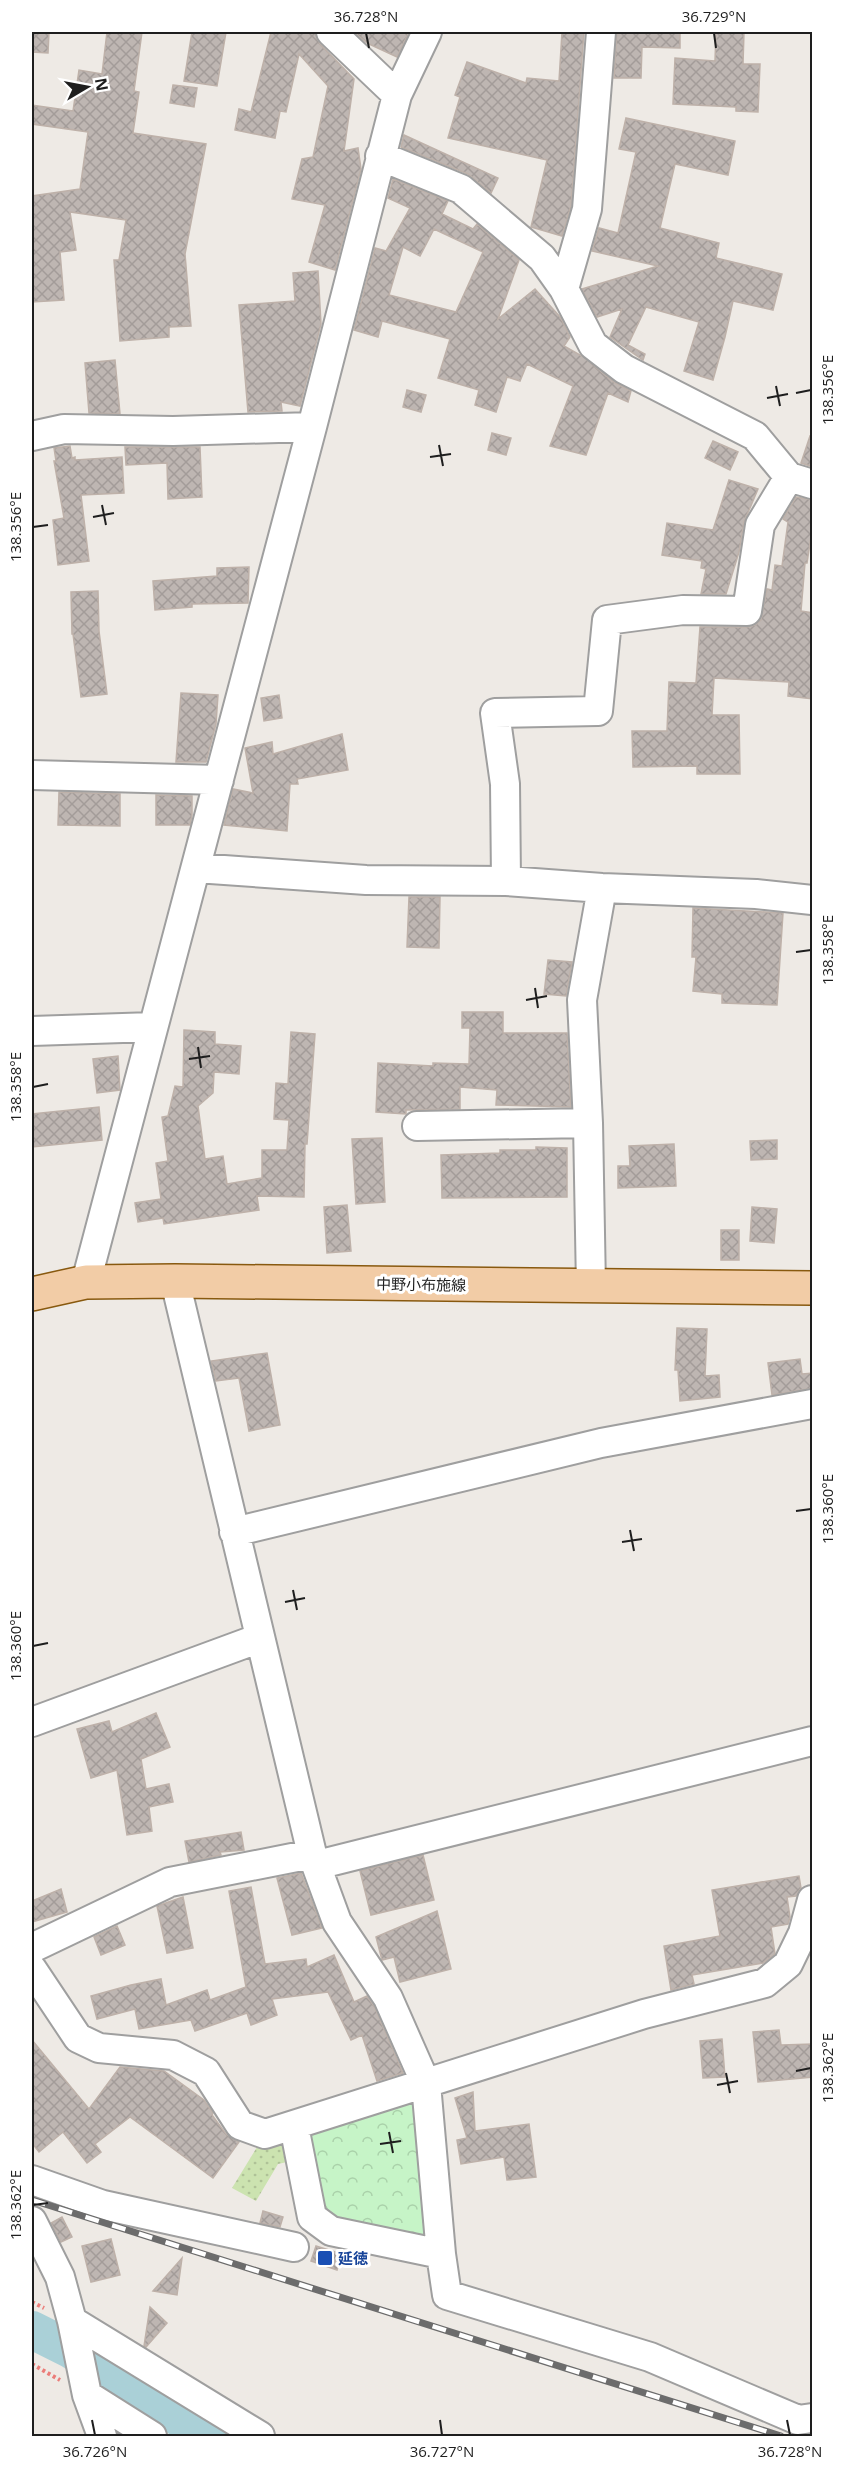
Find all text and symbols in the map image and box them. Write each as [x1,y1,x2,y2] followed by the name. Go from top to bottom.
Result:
[334,6,398,26] text: 36.728°N
[682,6,746,26] text: 36.729°N
[57,57,117,117] north arrow
[90,76,114,93] text: N
[817,355,837,425] text: 138.356°E
[5,492,25,562] text: 138.356°E
[817,915,837,985] text: 138.358°E
[5,1052,25,1122] text: 138.358°E
[376,1273,466,1295] street label: 中野小布施線
[817,1474,837,1544] text: 138.360°E
[5,1611,25,1681] text: 138.360°E
[817,2033,837,2103] text: 138.362°E
[5,2170,25,2240] text: 138.362°E
[338,2248,368,2268] place label: 延徳
[316,2249,334,2267] marker: 延徳
[63,2441,127,2461] text: 36.726°N
[410,2441,474,2461] text: 36.727°N
[758,2441,822,2461] text: 36.728°N

